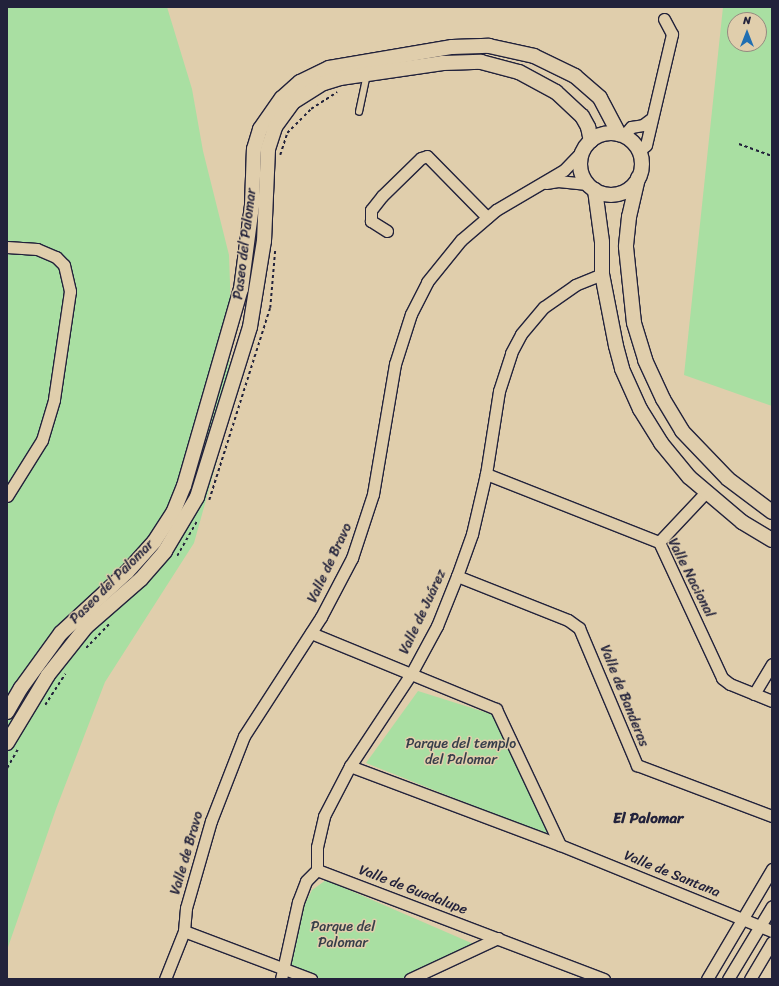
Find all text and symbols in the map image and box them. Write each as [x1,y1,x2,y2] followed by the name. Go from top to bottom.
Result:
[743,11,751,30] text: N
[727,12,767,52] north arrow
[230,187,260,301] street label: Paseo del Palomar
[304,520,356,606] street label: Valle de Bravo
[66,536,158,628] street label: Paseo del Palomar
[664,536,718,620] street label: Valle Nacional
[396,567,450,657] street label: Valle de Juárez
[596,643,652,749] street label: Valle de Banderas
[406,736,516,768] park label: Parque del templo del Palomar
[167,809,207,897] street label: Valle de Bravo
[613,810,683,828] district label: El Palomar
[621,847,723,901] street label: Valle de Santana
[356,862,470,918] street label: Valle de Guadalupe
[311,919,375,952] park label: Parque del Palomar

